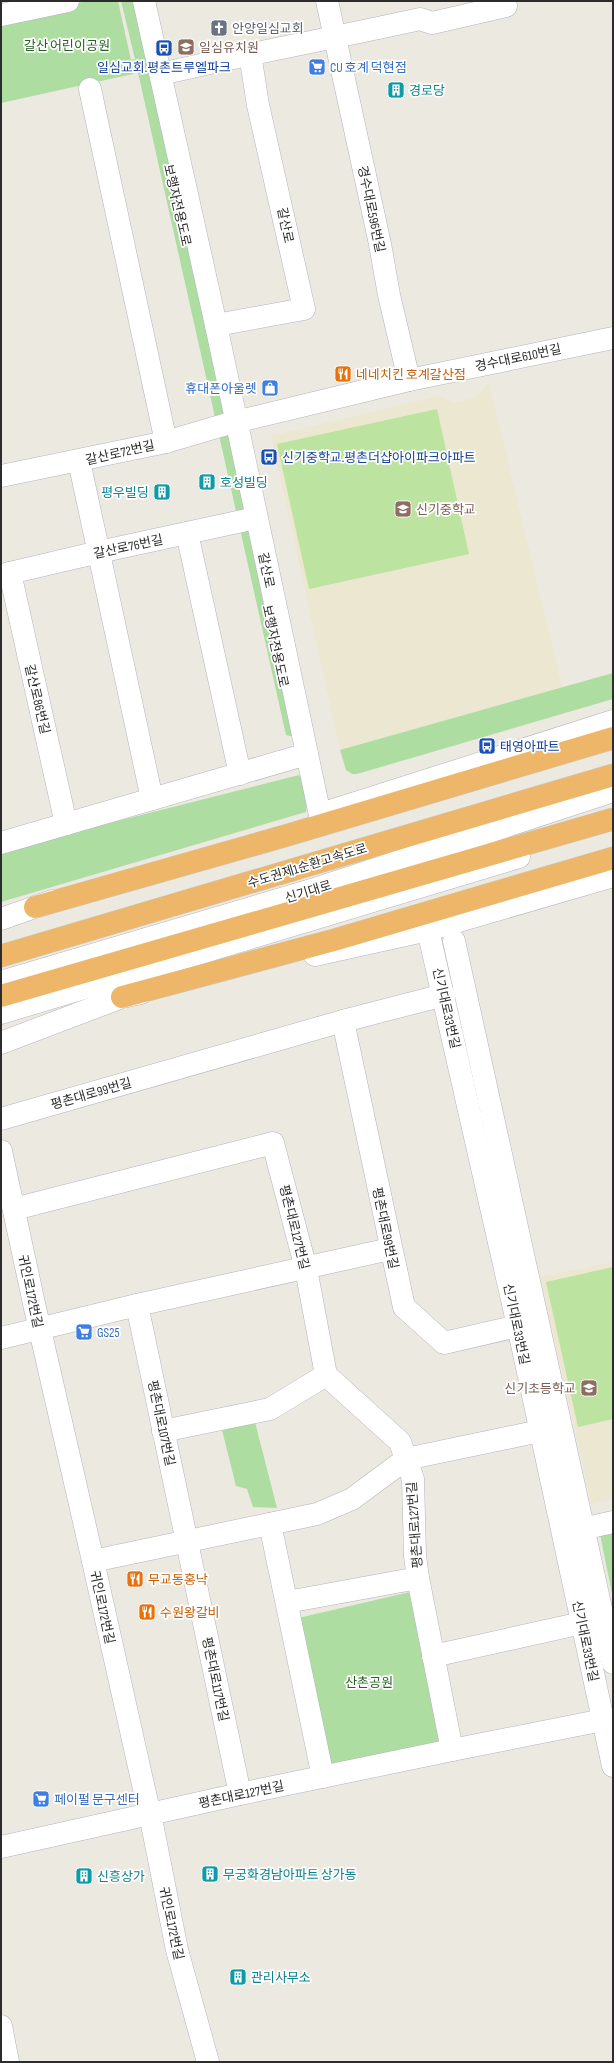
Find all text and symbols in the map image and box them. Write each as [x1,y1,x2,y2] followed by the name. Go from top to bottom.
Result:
[209,18,229,38] church icon: 안양일심교회
[232,21,304,37] place label: 안양일심교회
[176,37,196,57] school or university icon: 일심유치원
[24,38,110,54] park label: 갈산 어린이공원
[154,38,174,58] bus stop icon: 일심교회.평촌트루엘파크
[199,40,259,56] place label: 일심유치원
[307,57,327,77] supermarket icon: CU 호계 덕현점
[97,60,231,76] place label: 일심교회.평촌트루엘파크
[330,60,407,76] place label: CU 호계 덕현점
[386,80,406,100] building icon: 경로당
[409,83,445,99] place label: 경로당
[160,163,194,248] street label: 보행자전용도로
[354,164,388,254] street label: 경수대로596번길
[273,206,297,244] street label: 갈산로
[474,341,563,375] street label: 경수대로610번길
[333,364,353,384] restaurant icon: 네네치킨 호계갈산점
[356,367,466,383] place label: 네네치킨 호계갈산점
[260,378,280,398] shop icon: 휴대폰아울렛
[185,381,257,397] place label: 휴대폰아울렛
[84,437,156,469] street label: 갈산로72번길
[259,447,279,467] bus stop icon: 신기중학교.평촌더샵아이파크아파트
[282,450,476,466] place label: 신기중학교.평촌더샵아이파크아파트
[197,472,217,492] building icon: 호성빌딩
[220,475,268,491] place label: 호성빌딩
[152,482,172,502] building icon: 평우빌딩
[101,485,149,501] place label: 평우빌딩
[393,499,413,519] school or university icon: 신기중학교
[416,502,476,518] place label: 신기중학교
[92,532,164,562] street label: 갈산로76번길
[254,551,278,589] street label: 갈산로
[258,604,292,689] street label: 보행자전용도로
[21,663,53,736] street label: 갈산로86번길
[477,736,497,756] bus stop icon: 태영아파트
[500,739,560,755] place label: 태영아파트
[246,840,369,892] street label: 수도권제1순환고속도로
[283,877,334,907] street label: 신기대로
[429,966,463,1050] street label: 신기대로33번길
[49,1075,134,1113] street label: 평촌대로99번길
[276,1183,312,1271] street label: 평촌대로127번길
[369,1186,402,1271] street label: 평촌대로99번길
[14,1253,46,1329] street label: 귀인로172번길
[500,1282,532,1366] street label: 신기대로33번길
[74,1322,94,1342] supermarket icon: GS25
[97,1325,120,1341] place label: GS25
[579,1378,599,1398] school or university icon: 신기초등학교
[144,1379,178,1468] street label: 평촌대로107번길
[504,1381,576,1397] place label: 신기초등학교
[404,1481,426,1569] street label: 평촌대로127번길
[86,1569,118,1645] street label: 귀인로172번길
[125,1569,145,1589] restaurant icon: 무교동홍낙
[148,1572,208,1588] place label: 무교동홍낙
[569,1599,601,1683] street label: 신기대로33번길
[137,1602,157,1622] restaurant icon: 수원왕갈비
[160,1605,220,1621] place label: 수원왕갈비
[198,1635,232,1723] street label: 평촌대로117번길
[345,1675,393,1691] park label: 산촌공원
[197,1778,285,1812] street label: 평촌대로127번길
[31,1789,51,1809] supermarket icon: 페이펄 문구센터
[54,1792,140,1808] place label: 페이펄 문구센터
[200,1864,220,1884] building icon: 무궁화경남아파트 상가동
[74,1866,94,1886] building icon: 신흥상가
[223,1867,357,1883] place label: 무궁화경남아파트 상가동
[97,1869,145,1885] place label: 신흥상가
[155,1885,187,1961] street label: 귀인로172번길
[228,1967,248,1987] building icon: 관리사무소
[251,1970,311,1986] place label: 관리사무소

